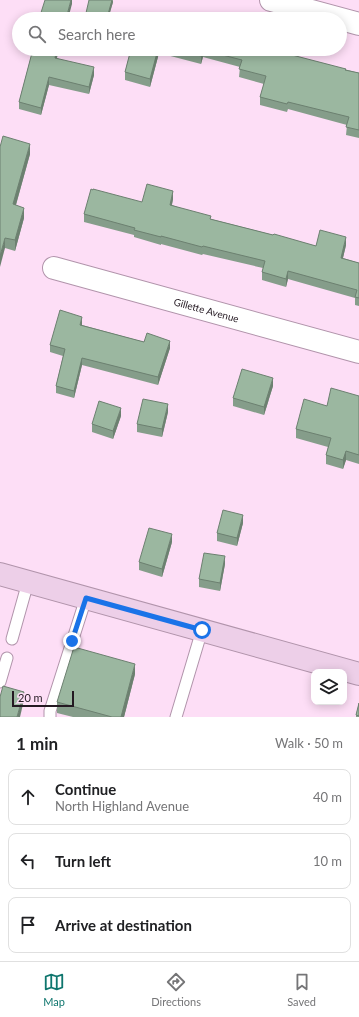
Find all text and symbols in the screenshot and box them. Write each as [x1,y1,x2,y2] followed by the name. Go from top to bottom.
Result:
[12,12,347,56] search box
[26,23,48,45] icon: search
[58,25,135,43] text: Search here
[172,295,240,325] street label: Gillette Avenue
[193,621,211,639] route start
[63,632,81,650] route end
[311,669,347,705] map controls
[311,669,347,705] button: layers
[12,689,74,708] scale bar
[18,691,43,704] text: 20 m
[16,733,58,754] text: 1 min
[275,735,343,751] text: Walk · 50 m
[55,780,116,798] text: Continue
[17,786,39,808] icon: ahead
[313,789,342,805] text: 40 m
[55,798,189,814] text: North Highland Avenue
[17,850,39,872] icon: left
[55,852,111,870] text: Turn left
[313,853,342,869] text: 10 m
[17,914,39,936] icon: arrive
[55,916,192,934] text: Arrive at destination
[43,971,65,1008] tab: Map
[151,971,201,1008] tab: Directions
[287,971,316,1008] tab: Saved

